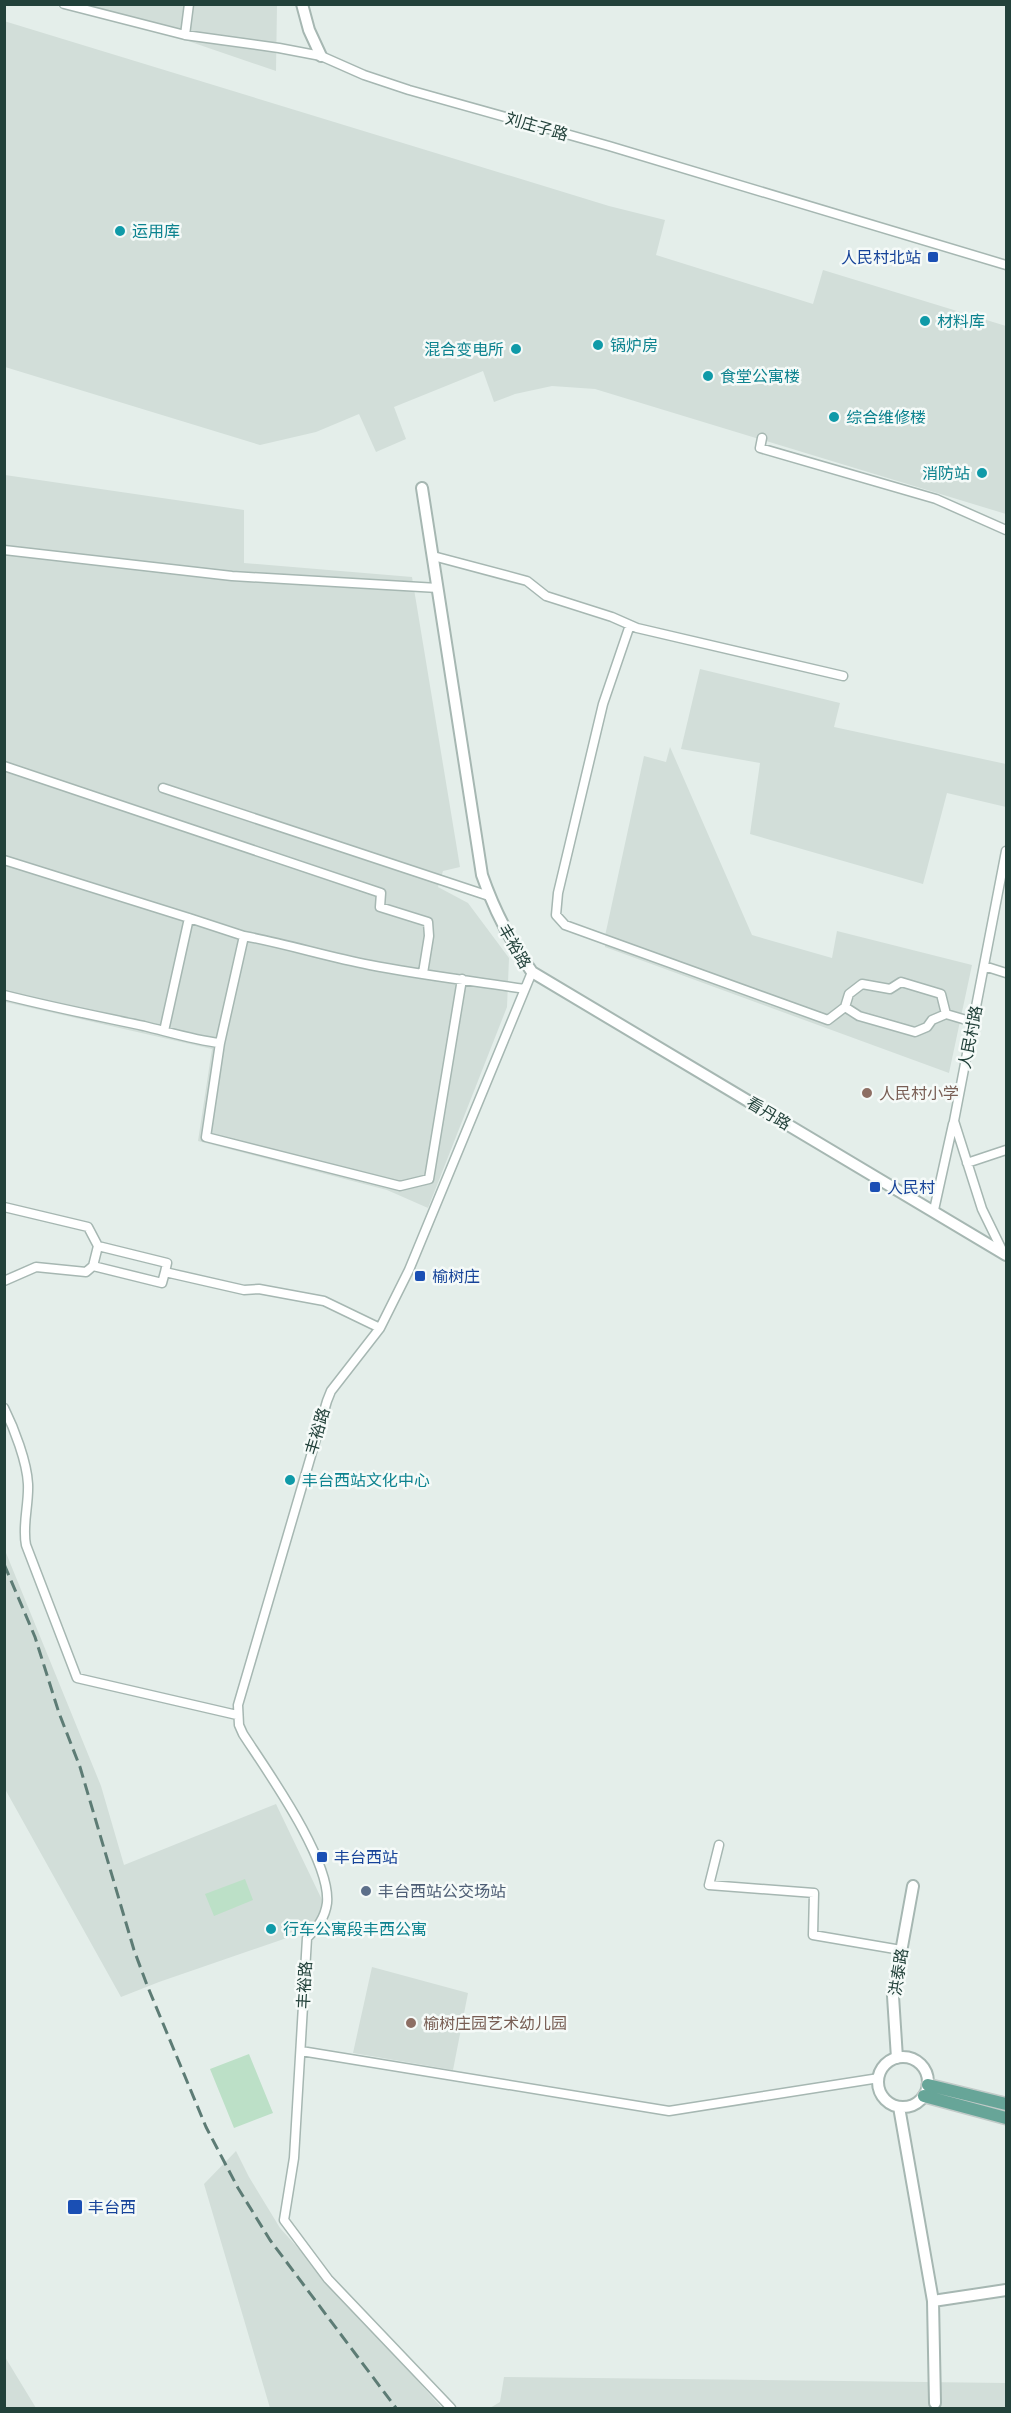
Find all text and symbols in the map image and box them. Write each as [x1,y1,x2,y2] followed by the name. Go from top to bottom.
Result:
[504,108,571,143] street label: 刘庄子路
[132,221,180,240] place label: 运用库
[113,224,127,238] marker: 运用库
[841,247,921,266] place label: 人民村北站
[926,250,940,264] marker: 人民村北站
[937,311,985,330] place label: 材料库
[918,314,932,328] marker: 材料库
[610,335,658,354] place label: 锅炉房
[591,338,605,352] marker: 锅炉房
[424,339,504,358] place label: 混合变电所
[509,342,523,356] marker: 混合变电所
[720,366,800,385] place label: 食堂公寓楼
[701,369,715,383] marker: 食堂公寓楼
[846,407,926,426] place label: 综合维修楼
[827,410,841,424] marker: 综合维修楼
[922,463,970,482] place label: 消防站
[975,466,989,480] marker: 消防站
[495,920,536,971] street label: 丰裕路
[954,1004,985,1070] street label: 人民村路
[879,1083,959,1102] place label: 人民村小学
[860,1086,874,1100] marker: 人民村小学
[744,1092,795,1133] street label: 看丹路
[887,1177,935,1196] place label: 人民村
[868,1180,882,1194] marker: 人民村
[432,1266,480,1285] place label: 榆树庄
[413,1269,427,1283] marker: 榆树庄
[300,1405,333,1457] street label: 丰裕路
[302,1470,430,1489] place label: 丰台西站文化中心
[283,1473,297,1487] marker: 丰台西站文化中心
[334,1847,398,1866] place label: 丰台西站
[315,1850,329,1864] marker: 丰台西站
[378,1881,506,1900] place label: 丰台西站公交场站
[359,1884,373,1898] marker: 丰台西站公交场站
[283,1919,427,1938] place label: 行车公寓段丰西公寓
[264,1922,278,1936] marker: 行车公寓段丰西公寓
[884,1947,911,1997] street label: 洪泰路
[293,1961,314,2009] street label: 丰裕路
[423,2013,567,2032] place label: 榆树庄园艺术幼儿园
[404,2016,418,2030] marker: 榆树庄园艺术幼儿园
[88,2197,136,2216] place label: 丰台西
[66,2198,84,2216] marker: 丰台西

